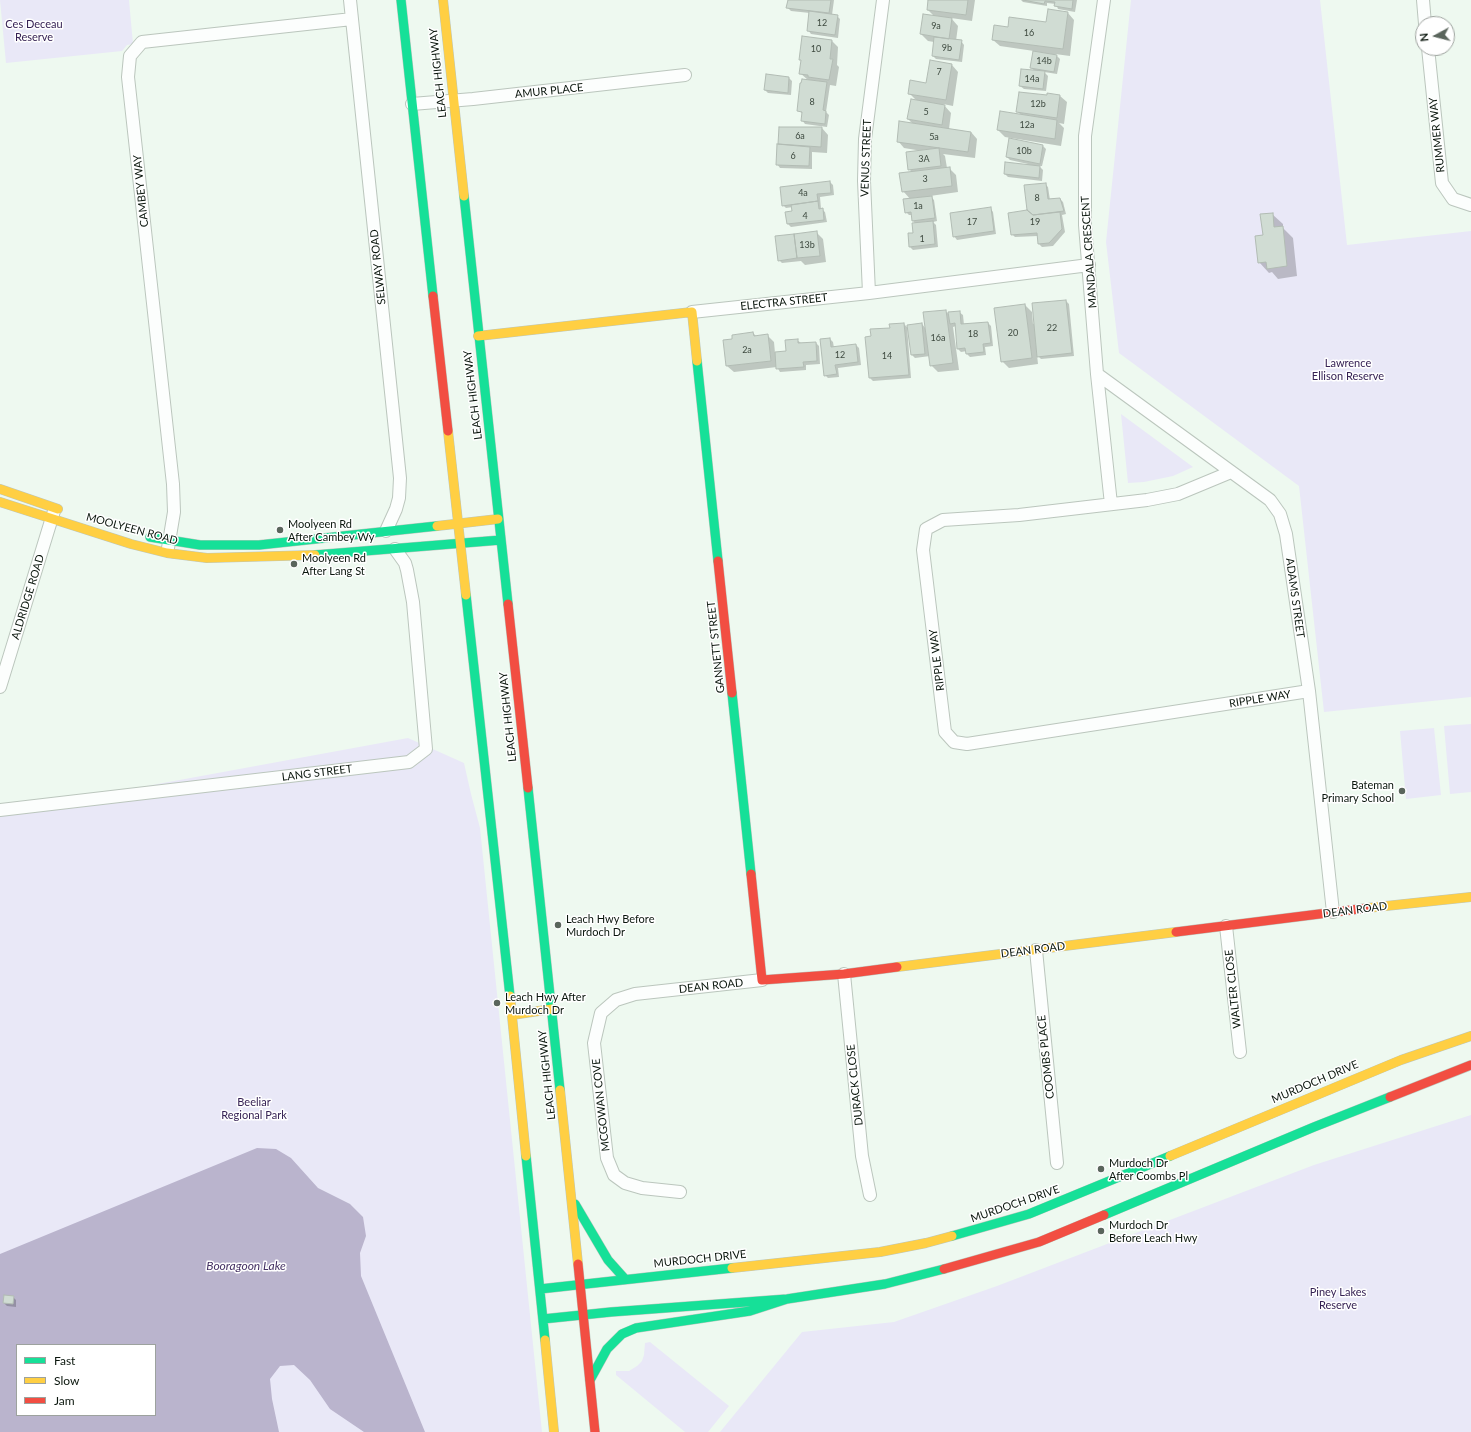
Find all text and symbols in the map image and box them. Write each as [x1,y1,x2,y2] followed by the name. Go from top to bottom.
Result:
[1415,16,1455,56] north arrow
[5,17,63,43] park label: Ces Deceau Reserve
[817,18,827,28] house number: 12
[931,21,941,31] house number: 9a
[427,27,449,119] street label: LEACH HIGHWAY
[1024,28,1034,38] house number: 16
[1417,32,1431,42] text: N
[942,43,952,53] house number: 9b
[811,44,821,54] house number: 10
[1036,56,1052,66] house number: 14b
[936,67,942,77] house number: 7
[1025,74,1039,84] house number: 14a
[514,81,584,101] street label: AMUR PLACE
[809,97,815,107] house number: 8
[1426,97,1448,173] street label: RUMMER WAY
[1030,99,1046,109] house number: 12b
[923,107,929,117] house number: 5
[858,119,874,197] street label: VENUS STREET
[1020,120,1034,130] house number: 12a
[795,131,805,141] house number: 6a
[929,132,939,142] house number: 5a
[1016,146,1032,156] house number: 10b
[790,151,796,161] house number: 6
[131,154,151,228] street label: CAMBEY WAY
[918,154,930,164] house number: 3A
[922,174,928,184] house number: 3
[798,188,808,198] house number: 4a
[1034,193,1040,203] house number: 8
[1078,195,1100,309] street label: MANDALA CRESCENT
[913,201,923,211] house number: 1a
[802,211,808,221] house number: 4
[967,217,977,227] house number: 17
[1030,217,1040,227] house number: 19
[367,229,389,305] street label: SELWAY ROAD
[919,234,925,244] house number: 1
[799,240,815,250] house number: 13b
[740,291,828,313] street label: ELECTRA STREET
[1047,323,1057,333] house number: 22
[1008,328,1018,338] house number: 20
[968,329,978,339] house number: 18
[931,333,945,343] house number: 16a
[742,345,752,355] house number: 2a
[461,349,485,441] street label: LEACH HIGHWAY
[835,350,845,360] house number: 12
[882,351,892,361] house number: 14
[1312,356,1384,382] park label: Lawrence Ellison Reserve
[85,510,179,548] street label: MOOLYEEN ROAD
[288,517,374,543] place label: Moolyeen Rd After Cambey Wy
[275,525,285,535] marker: Moolyeen Rd After Cambey Wy
[302,551,366,577] place label: Moolyeen Rd After Lang St
[9,553,47,641] street label: ALDRIDGE ROAD
[1283,557,1307,639] street label: ADAMS STREET
[289,559,299,569] marker: Moolyeen Rd After Lang St
[705,600,727,694] street label: GANNETT STREET
[927,628,947,692] street label: RIPPLE WAY
[497,671,519,763] street label: LEACH HIGHWAY
[1228,688,1292,710] street label: RIPPLE WAY
[281,762,353,784] street label: LANG STREET
[1321,778,1394,804] place label: Bateman Primary School
[1397,786,1407,796] marker: Bateman Primary School
[1322,900,1388,920] street label: DEAN ROAD
[566,912,654,938] place label: Leach Hwy Before Murdoch Dr
[553,920,563,930] marker: Leach Hwy Before Murdoch Dr
[1000,940,1066,960] street label: DEAN ROAD
[1222,949,1244,1029] street label: WALTER CLOSE
[678,976,744,996] street label: DEAN ROAD
[505,990,586,1016] place label: Leach Hwy After Murdoch Dr
[492,998,502,1008] marker: Leach Hwy After Murdoch Dr
[1035,1014,1057,1100] street label: COOMBS PLACE
[536,1029,558,1121] street label: LEACH HIGHWAY
[844,1044,866,1126] street label: DURACK CLOSE
[590,1058,612,1152] street label: MCGOWAN COVE
[1270,1058,1360,1106] street label: MURDOCH DRIVE
[221,1095,287,1121] park label: Beeliar Regional Park
[1109,1156,1188,1182] place label: Murdoch Dr After Coombs Pl
[1096,1164,1106,1174] marker: Murdoch Dr After Coombs Pl
[969,1183,1061,1225] street label: MURDOCH DRIVE
[1109,1218,1197,1244] place label: Murdoch Dr Before Leach Hwy
[1096,1226,1106,1236] marker: Murdoch Dr Before Leach Hwy
[653,1248,747,1270] street label: MURDOCH DRIVE
[206,1259,286,1273] water label: Booragoon Lake
[1310,1285,1366,1311] park label: Piney Lakes Reserve
[16,1344,156,1416] legend
[54,1353,75,1368] text: Fast
[54,1373,79,1388] text: Slow
[54,1393,75,1408] text: Jam

